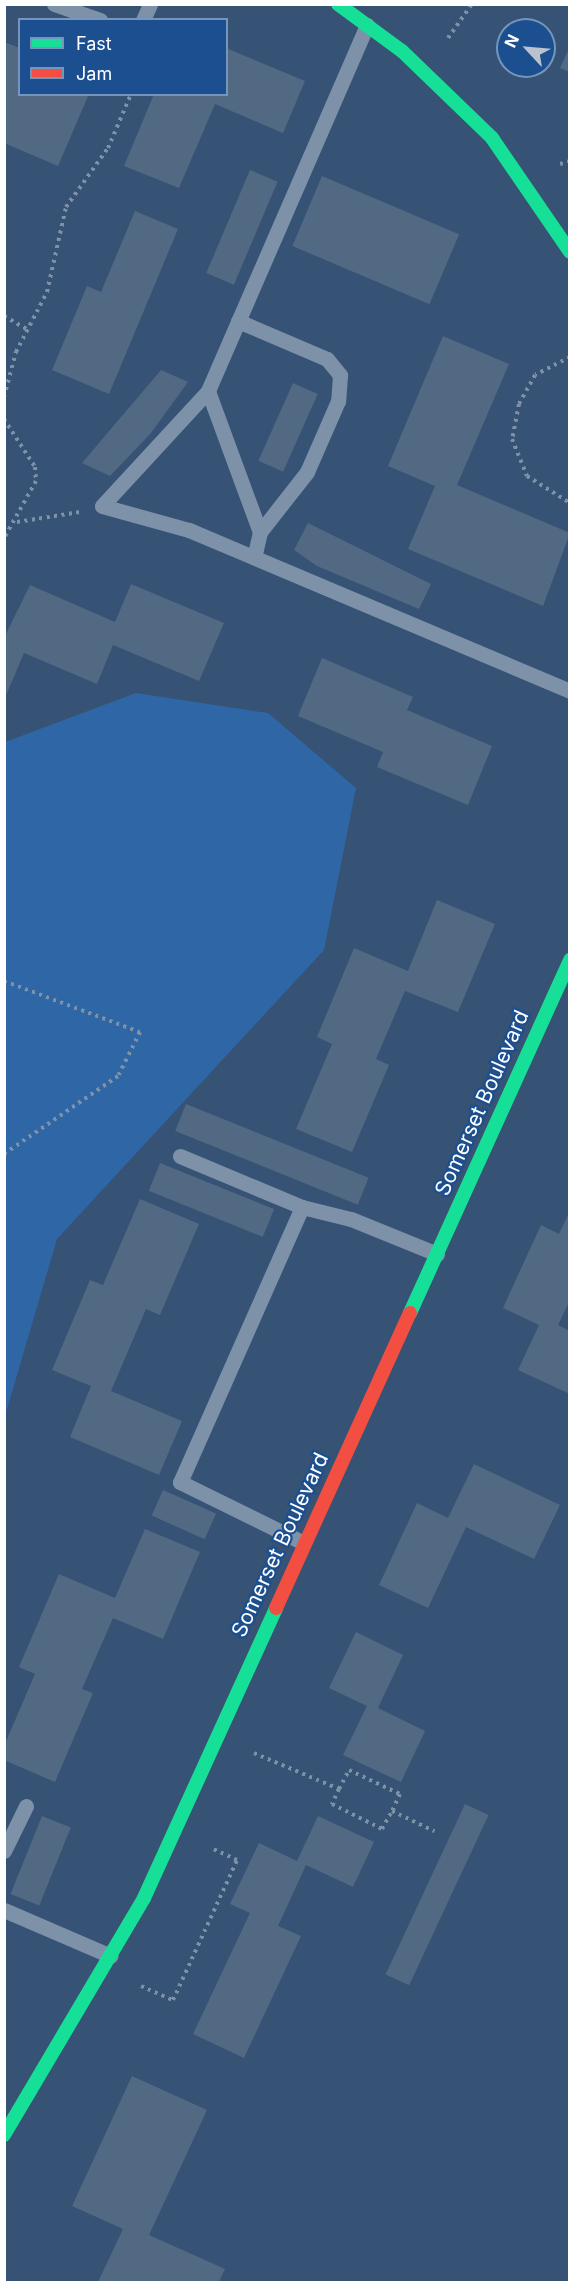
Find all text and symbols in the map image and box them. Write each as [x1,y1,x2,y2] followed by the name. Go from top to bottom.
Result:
[18,18,228,96] legend
[496,18,556,78] north arrow
[500,31,523,51] text: N
[76,33,112,54] text: Fast
[76,63,112,84] text: Jam
[430,1006,534,1200] street label: Somerset Boulevard
[226,1449,334,1641] street label: Somerset Boulevard

